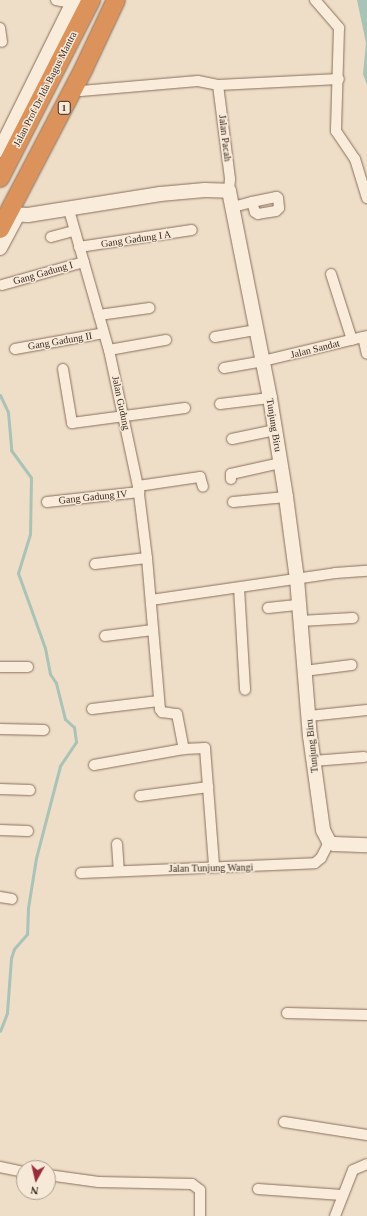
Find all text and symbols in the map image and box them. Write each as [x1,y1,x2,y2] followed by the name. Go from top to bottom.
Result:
[11,29,79,149] street label: Jalan Prof Dr Ida Bagus Mantra
[57,101,71,115] road number: 1
[216,114,234,162] street label: Jalan Pacah
[100,228,172,250] street label: Gang Gadung I A
[12,259,74,287] street label: Gang Gadung I
[27,329,93,353] street label: Gang Gadung II
[289,337,341,361] street label: Jalan Sandat
[109,375,133,431] street label: Jalan Gudung
[264,397,284,453] street label: Tunjung Biru
[58,487,128,507] street label: Gang Gadung IV
[303,719,321,773] street label: Tunjung Biru
[168,861,254,875] street label: Jalan Tunjung Wangi
[16,1160,56,1200] north arrow
[30,1184,39,1197] text: N

